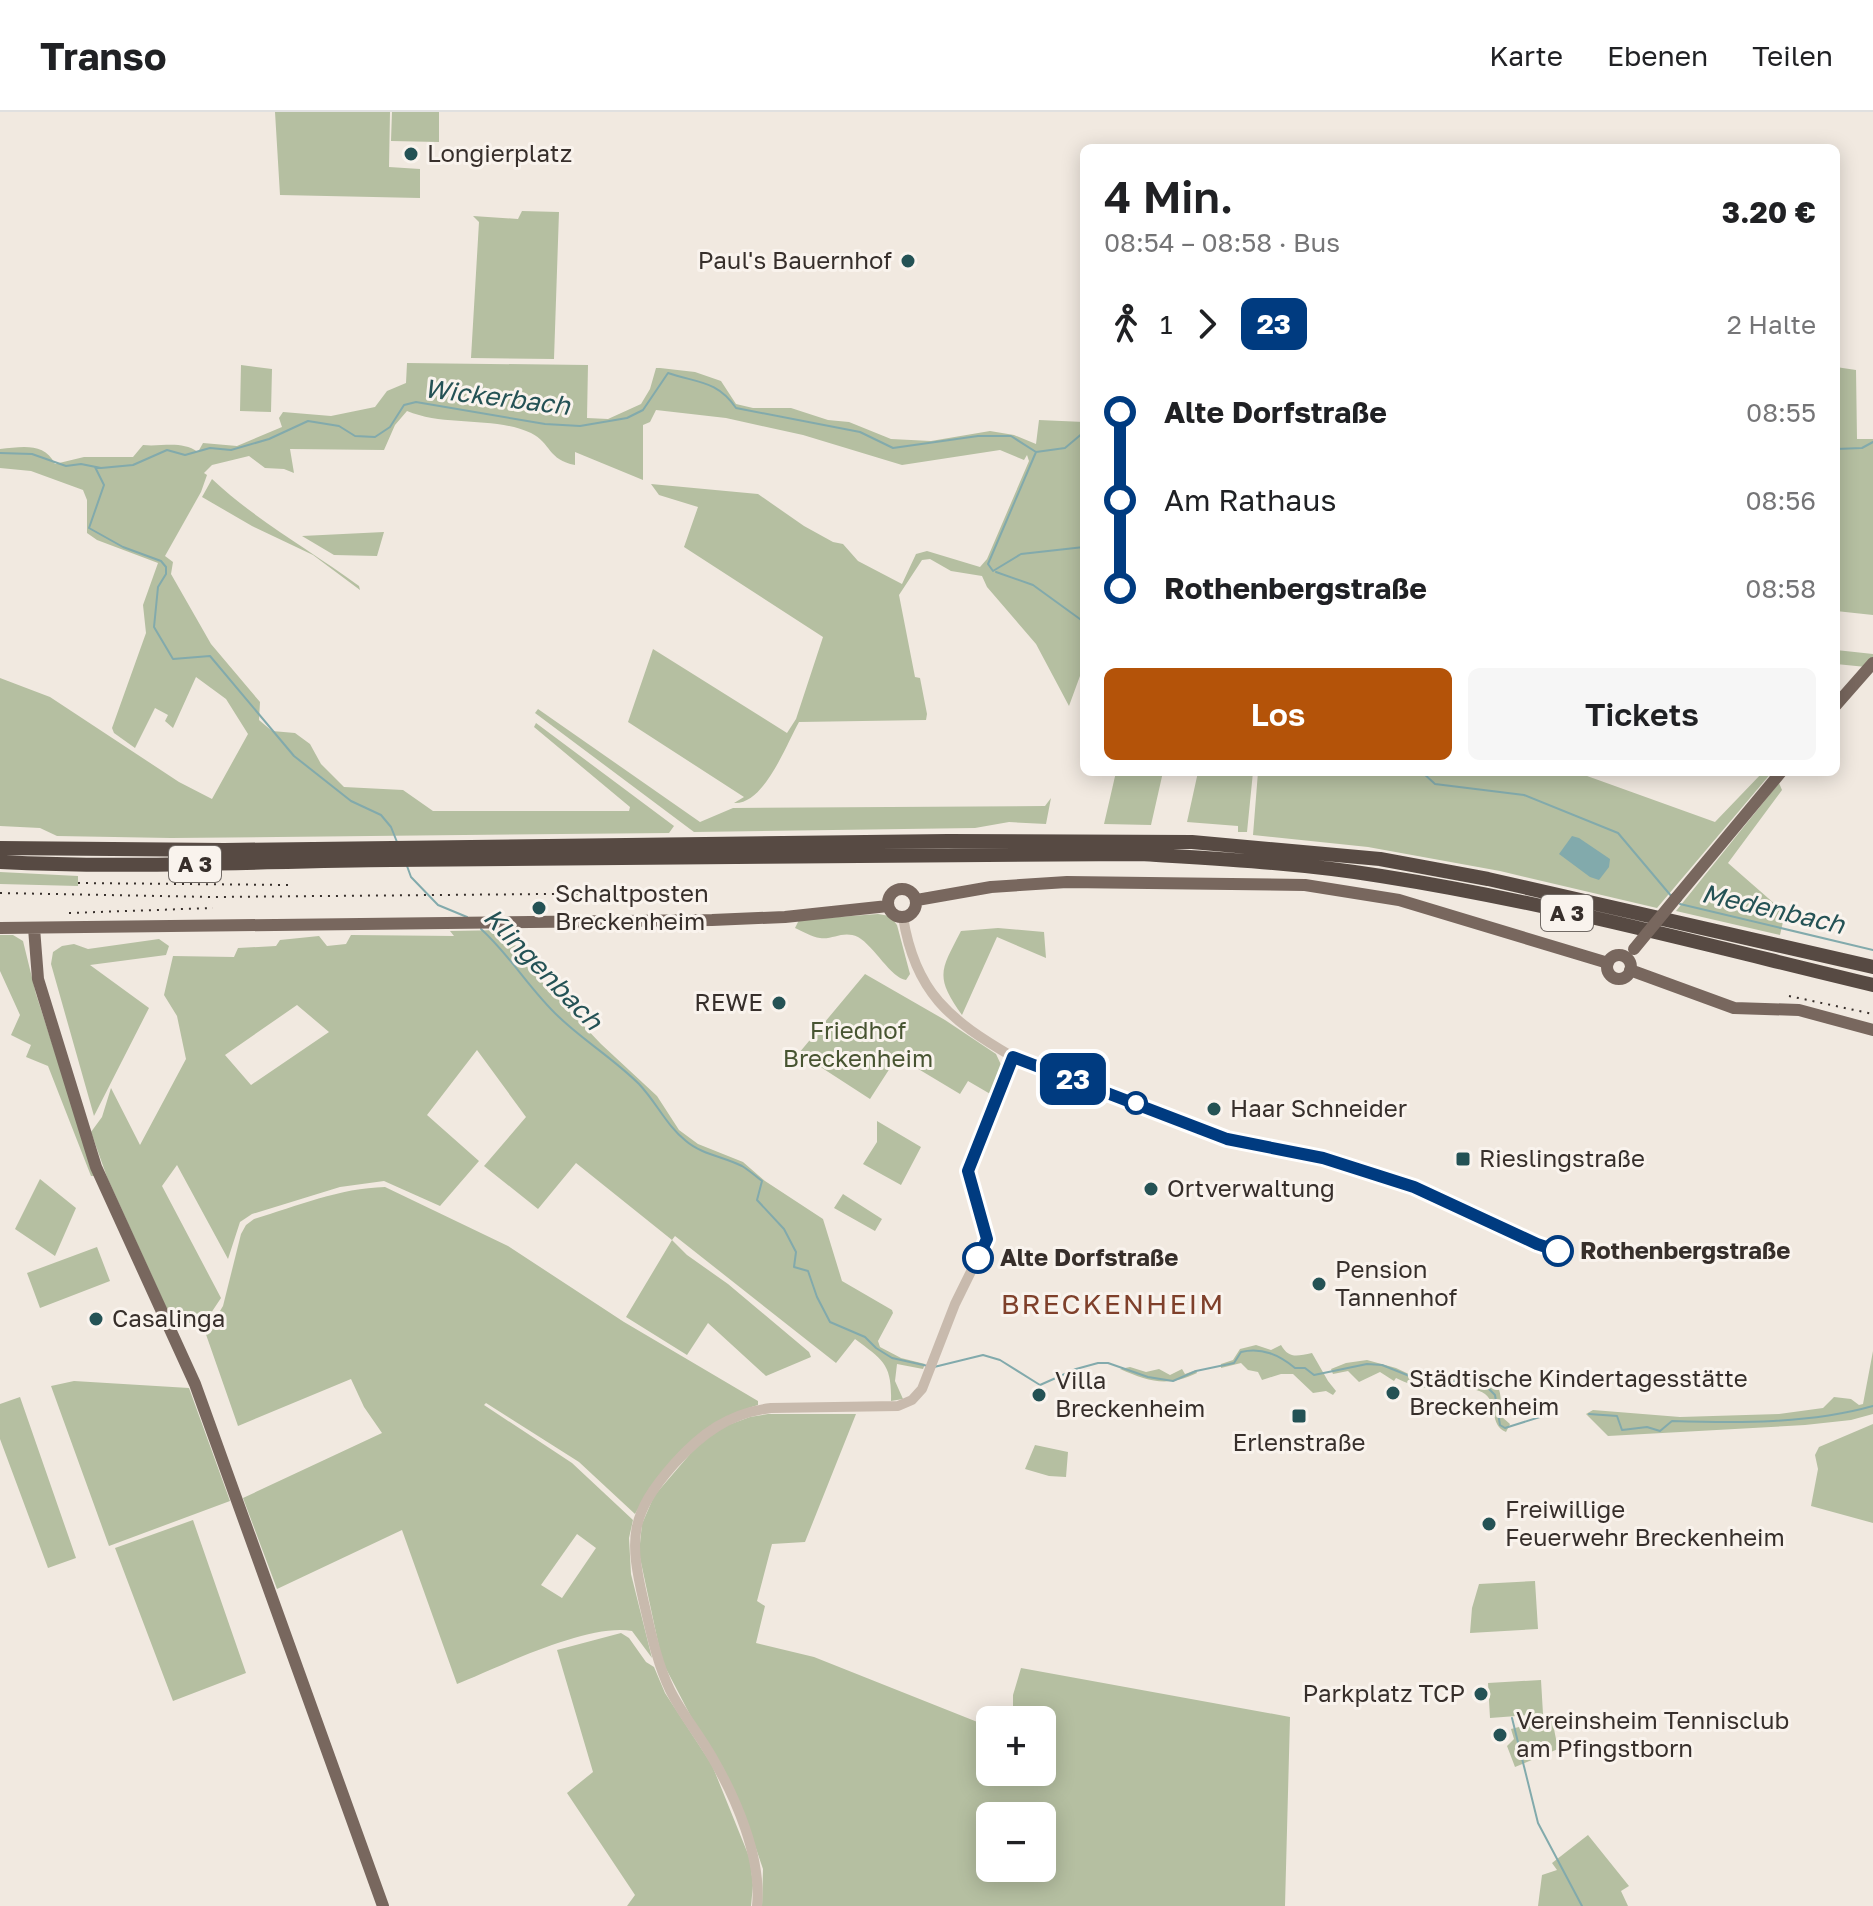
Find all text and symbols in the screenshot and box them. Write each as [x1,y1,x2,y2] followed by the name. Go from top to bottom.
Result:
[40,33,167,78] text: Transo
[1489,39,1563,72] text: Karte
[1607,39,1708,72] text: Ebenen
[1752,39,1833,72] text: Teilen
[427,138,572,167] place label: Longierplatz
[402,145,420,163] marker: Longierplatz
[1104,170,1234,223] text: 4 Min.
[1722,194,1816,230] text: 3.20 €
[1104,227,1340,258] text: 08:54 – 08:58 · Bus
[698,245,892,274] place label: Paul's Bauernhof
[899,252,917,270] marker: Paul's Bauernhof
[1104,302,1148,346] icon: walk
[1185,302,1229,346] icon: forward
[1257,307,1291,340] text: 23
[1160,309,1173,340] text: 1
[1727,309,1816,340] text: 2 Halte
[423,372,573,421] water label: Wickerbach
[1164,394,1387,430] text: Alte Dorfstraße
[1746,397,1816,428] text: 08:55
[1164,482,1336,518] text: Am Rathaus
[1745,485,1816,516] text: 08:56
[1164,570,1427,606] text: Rothenbergstraße
[1745,573,1816,604] text: 08:58
[1104,668,1452,760] button: Los
[1468,668,1816,760] button: Tickets
[169,846,221,882] road number: A 3
[1699,877,1848,940] water label: Medenbach
[555,878,709,935] place label: Schaltposten Breckenheim
[1541,895,1593,931] road number: A 3
[530,899,548,917] marker: Schaltposten Breckenheim
[478,901,610,1037] water label: Klingenbach
[694,987,763,1016] place label: REWE
[770,994,788,1012] marker: REWE
[783,1015,933,1072] park label: Friedhof Breckenheim
[1037,1053,1109,1105] line badge: 23
[1056,1062,1090,1095] text: 23
[1125,1092,1147,1114] unlabelled marker
[1230,1093,1407,1122] place label: Haar Schneider
[1205,1100,1223,1118] marker: Haar Schneider
[1479,1143,1645,1172] place label: Rieslingstraße
[1454,1150,1472,1168] marker: Rieslingstraße
[1167,1173,1335,1202] place label: Ortverwaltung
[1142,1180,1160,1198] marker: Ortverwaltung
[1580,1235,1790,1264] place label: Rothenbergstraße
[1543,1236,1573,1266] marker: Rothenbergstraße
[1000,1242,1178,1271] place label: Alte Dorfstraße
[963,1243,993,1273] marker: Alte Dorfstraße
[1335,1254,1457,1311] place label: Pension Tannenhof
[1310,1275,1328,1293] marker: Pension Tannenhof
[1001,1287,1225,1320] district label: BRECKENHEIM
[112,1303,225,1332] place label: Casalinga
[87,1310,105,1328] marker: Casalinga
[1409,1363,1748,1420] place label: Städtische Kindertagesstätte Breckenheim
[1055,1365,1205,1422] place label: Villa Breckenheim
[1384,1384,1402,1402] marker: Städtische Kindertagesstätte Breckenheim
[1030,1386,1048,1404] marker: Villa Breckenheim
[1290,1407,1308,1425] marker: Erlenstraße
[1233,1427,1365,1456] place label: Erlenstraße
[1505,1494,1785,1551] place label: Freiwillige Feuerwehr Breckenheim
[1480,1515,1498,1533] marker: Freiwillige Feuerwehr Breckenheim
[1303,1678,1465,1707] place label: Parkplatz TCP
[1472,1685,1490,1703] marker: Parkplatz TCP
[1516,1705,1789,1762] place label: Vereinsheim Tennisclub am Pfingstborn
[976,1706,1056,1882] map controls
[976,1706,1056,1786] button: +
[1491,1726,1509,1744] marker: Vereinsheim Tennisclub am Pfingstborn
[976,1802,1056,1882] button: −

